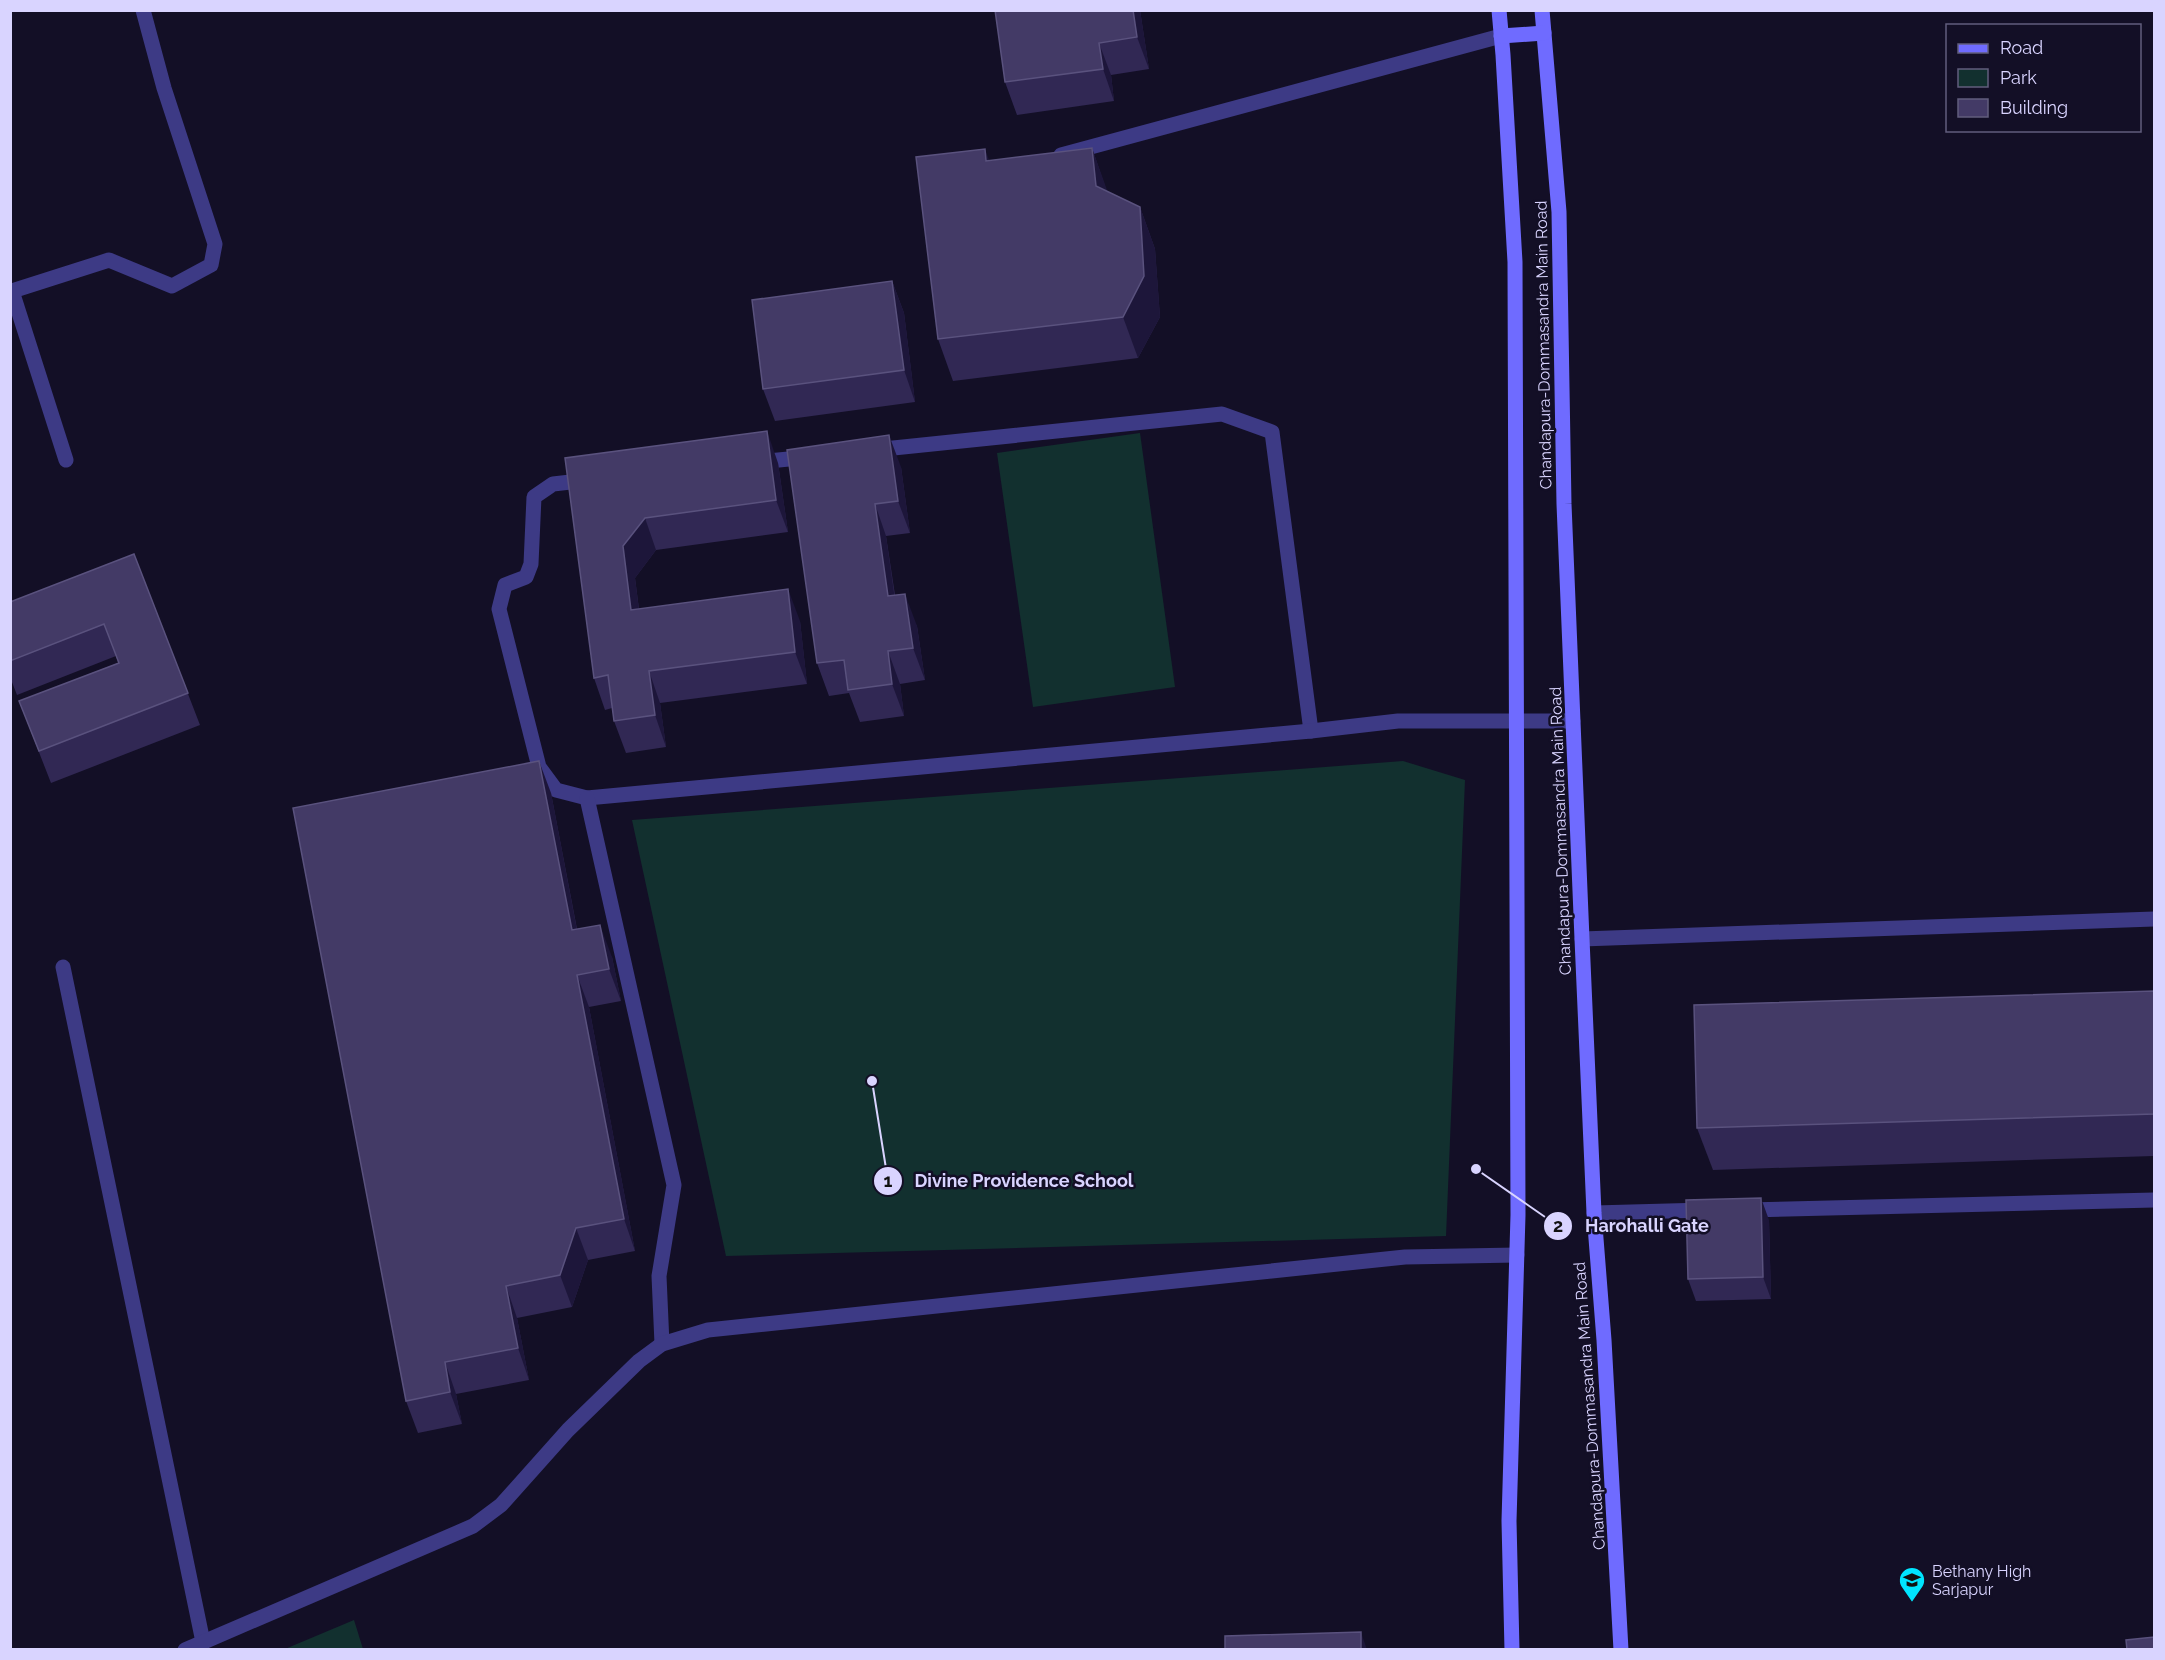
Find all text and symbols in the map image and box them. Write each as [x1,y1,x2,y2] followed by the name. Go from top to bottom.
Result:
[1946,24,2141,132] legend
[2000,37,2043,58] text: Road
[2000,67,2037,88] text: Park
[2000,97,2068,118] text: Building
[1531,201,1556,489] street label: Chandapura-Dommasandra Main Road
[1546,686,1575,976] street label: Chandapura-Dommasandra Main Road
[873,1163,1146,1199] callout: Divine Providence School
[884,1170,893,1191] text: 1
[914,1170,1134,1191] text: Divine Providence School
[1543,1208,1721,1244] callout: Harohalli Gate
[1553,1215,1563,1236] text: 2
[1585,1215,1709,1236] text: Harohalli Gate
[1570,1261,1609,1551] street label: Chandapura-Dommasandra Main Road
[1932,1562,2031,1599] place label: Bethany High Sarjapur
[1897,1565,1927,1603] school or university icon: Bethany High Sarjapur

